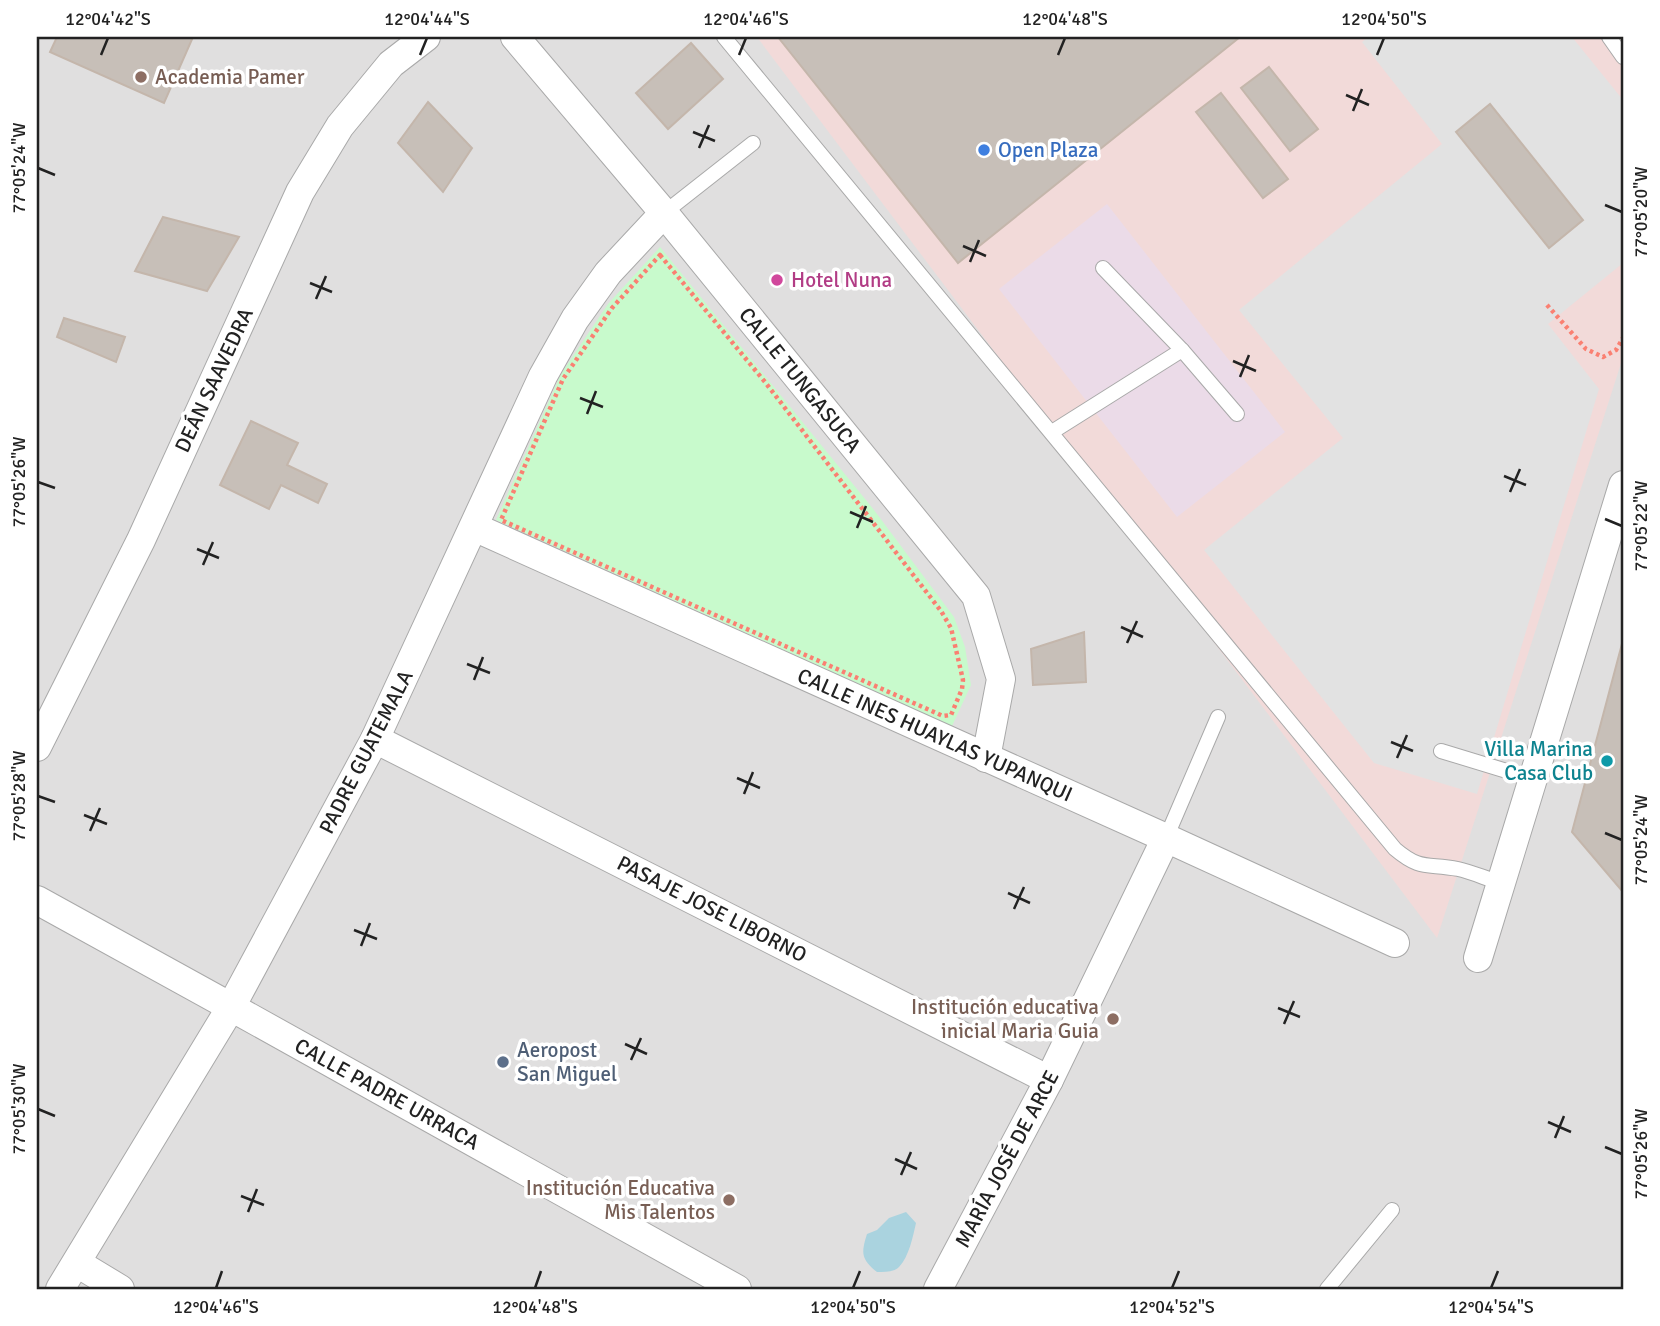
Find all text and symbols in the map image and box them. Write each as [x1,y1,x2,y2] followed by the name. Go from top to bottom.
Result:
[65,8,151,30] text: 12°04'42"S
[384,8,470,30] text: 12°04'44"S
[703,8,789,30] text: 12°04'46"S
[1022,8,1108,30] text: 12°04'48"S
[1341,8,1427,30] text: 12°04'50"S
[155,64,305,90] place label: Academia Pamer
[133,69,149,85] marker: Academia Pamer
[8,123,30,213] text: 77°05'24"W
[998,137,1098,163] place label: Open Plaza
[976,142,992,158] marker: Open Plaza
[1630,167,1652,257] text: 77°05'20"W
[791,267,892,293] place label: Hotel Nuna
[769,272,785,288] marker: Hotel Nuna
[733,302,867,458] street label: CALLE TUNGASUCA
[169,303,259,456] street label: DEÁN SAAVEDRA
[8,437,30,527] text: 77°05'26"W
[1630,481,1652,571] text: 77°05'22"W
[793,662,1077,808] street label: CALLE INES HUAYLAS YUPANQUI
[313,666,419,838] street label: PADRE GUATEMALA
[1484,736,1593,786] place label: Villa Marina Casa Club
[8,751,30,841] text: 77°05'28"W
[1599,753,1615,769] marker: Villa Marina Casa Club
[1630,795,1652,885] text: 77°05'24"W
[613,850,811,968] street label: PASAJE JOSE LIBORNO
[911,994,1099,1044] place label: Institución educativa inicial Maria Guia
[1105,1011,1121,1027] marker: Institución educativa inicial Maria Guia
[290,1032,484,1156] street label: CALLE PADRE URRACA
[517,1037,617,1087] place label: Aeropost San Miguel
[495,1054,511,1070] marker: Aeropost San Miguel
[8,1064,30,1154] text: 77°05'30"W
[949,1066,1065,1252] street label: MARÍA JOSÉ DE ARCE
[1630,1109,1652,1199] text: 77°05'26"W
[526,1175,715,1225] place label: Institución Educativa Mis Talentos
[721,1192,737,1208] marker: Institución Educativa Mis Talentos
[173,1296,259,1318] text: 12°04'46"S
[492,1296,578,1318] text: 12°04'48"S
[810,1296,896,1318] text: 12°04'50"S
[1129,1296,1215,1318] text: 12°04'52"S
[1448,1296,1534,1318] text: 12°04'54"S

